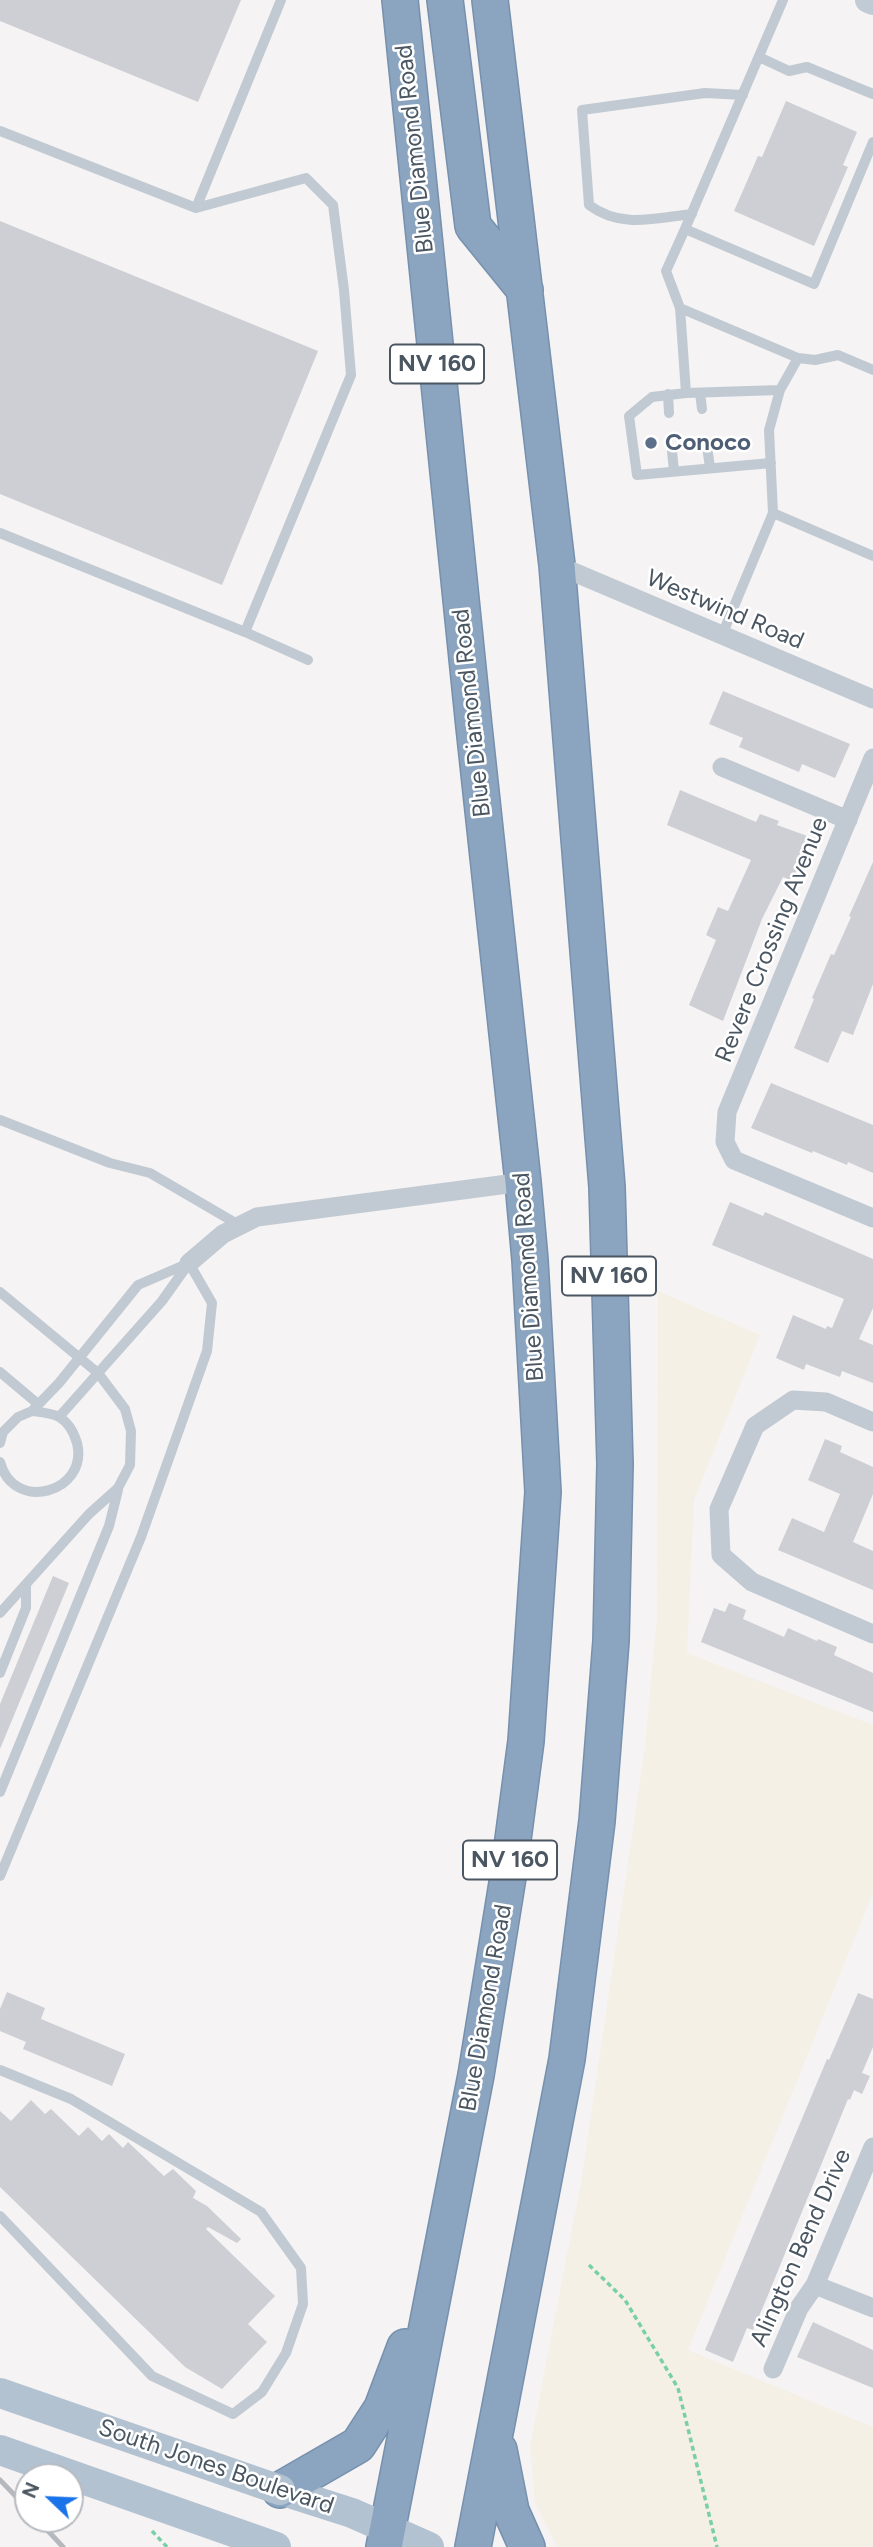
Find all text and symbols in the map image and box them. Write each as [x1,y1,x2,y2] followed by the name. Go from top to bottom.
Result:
[390,43,440,255] street label: Blue Diamond Road
[390,344,484,384] road number: NV 160
[665,429,751,457] place label: Conoco
[643,435,659,451] marker: Conoco
[642,564,808,656] street label: Westwind Road
[447,607,497,819] street label: Blue Diamond Road
[710,813,834,1067] street label: Revere Crossing Avenue
[507,1171,551,1383] street label: Blue Diamond Road
[562,1256,656,1296] road number: NV 160
[463,1840,557,1880] road number: NV 160
[454,1902,518,2114] street label: Blue Diamond Road
[744,2145,858,2351] street label: Alington Bend Drive
[95,2413,337,2521] street label: South Jones Boulevard
[14,2463,84,2533] north arrow
[18,2479,45,2502] text: N

